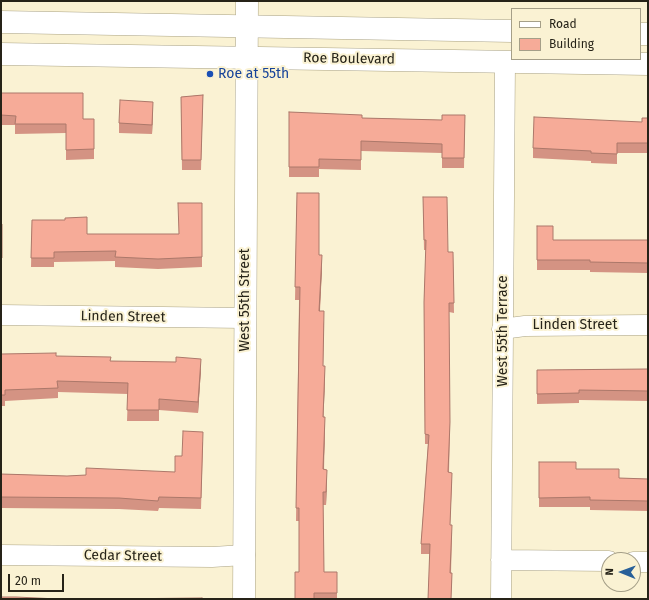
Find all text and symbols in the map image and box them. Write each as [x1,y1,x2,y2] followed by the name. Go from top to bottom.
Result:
[511,8,641,60] legend
[549,17,577,31] text: Road
[549,37,594,51] text: Building
[303,50,395,68] street label: Roe Boulevard
[218,66,289,82] place label: Roe at 55th
[205,69,215,79] marker: Roe at 55th
[237,248,253,352] street label: West 55th Street
[495,275,511,387] street label: West 55th Terrace
[80,308,166,326] street label: Linden Street
[532,317,618,333] street label: Linden Street
[84,547,162,565] street label: Cedar Street
[601,552,641,592] north arrow
[10,566,66,592] scale bar
[603,568,616,576] text: N
[15,574,41,588] text: 20 m

